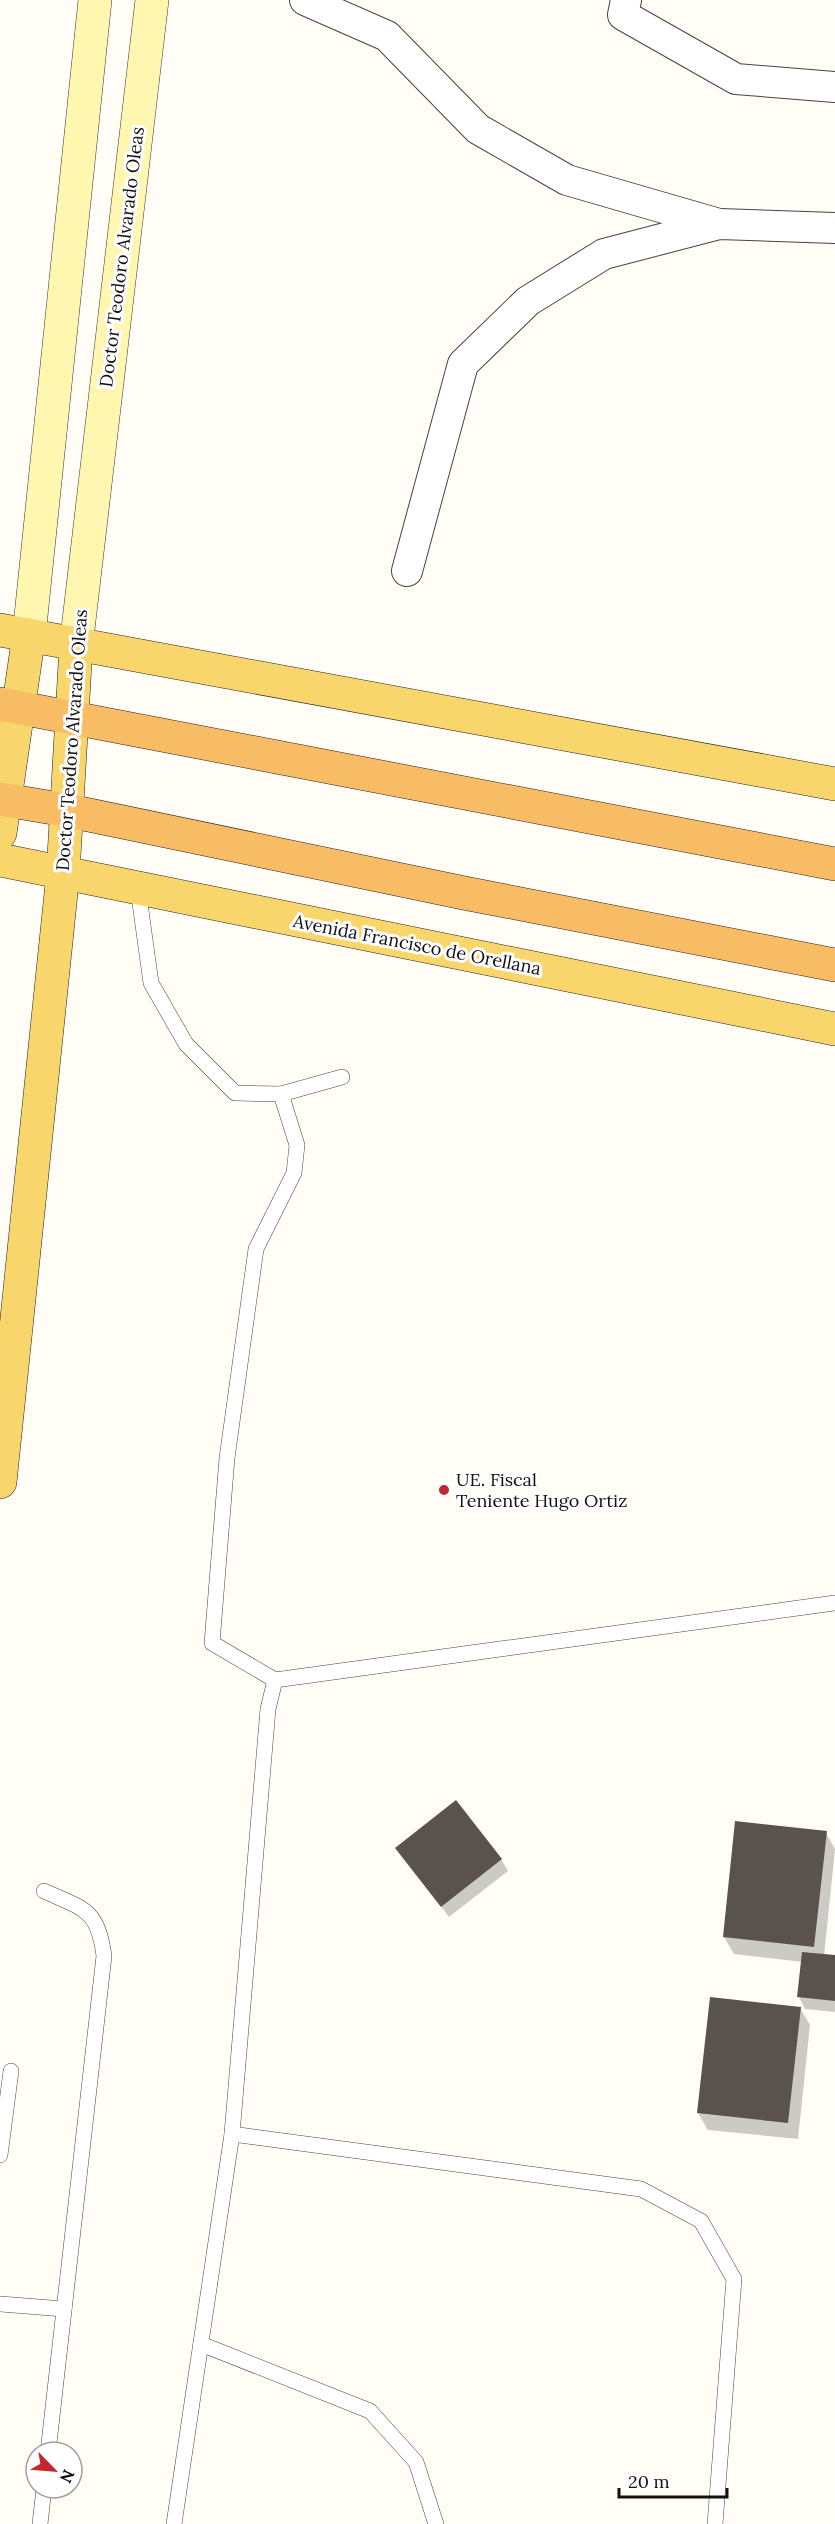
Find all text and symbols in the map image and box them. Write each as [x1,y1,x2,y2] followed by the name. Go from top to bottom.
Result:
[94,125,149,389] street label: Doctor Teodoro Alvarado Oleas
[51,608,92,872] street label: Doctor Teodoro Alvarado Oleas
[290,909,543,980] street label: Avenida Francisco de Orellana
[456,1468,627,1512] place label: UE. Fiscal Teniente Hugo Ortiz
[437,1483,451,1497] marker: UE. Fiscal Teniente Hugo Ortiz
[24,2440,84,2500] north arrow
[619,2461,727,2499] scale bar
[56,2467,79,2486] text: N
[628,2470,670,2493] text: 20 m

